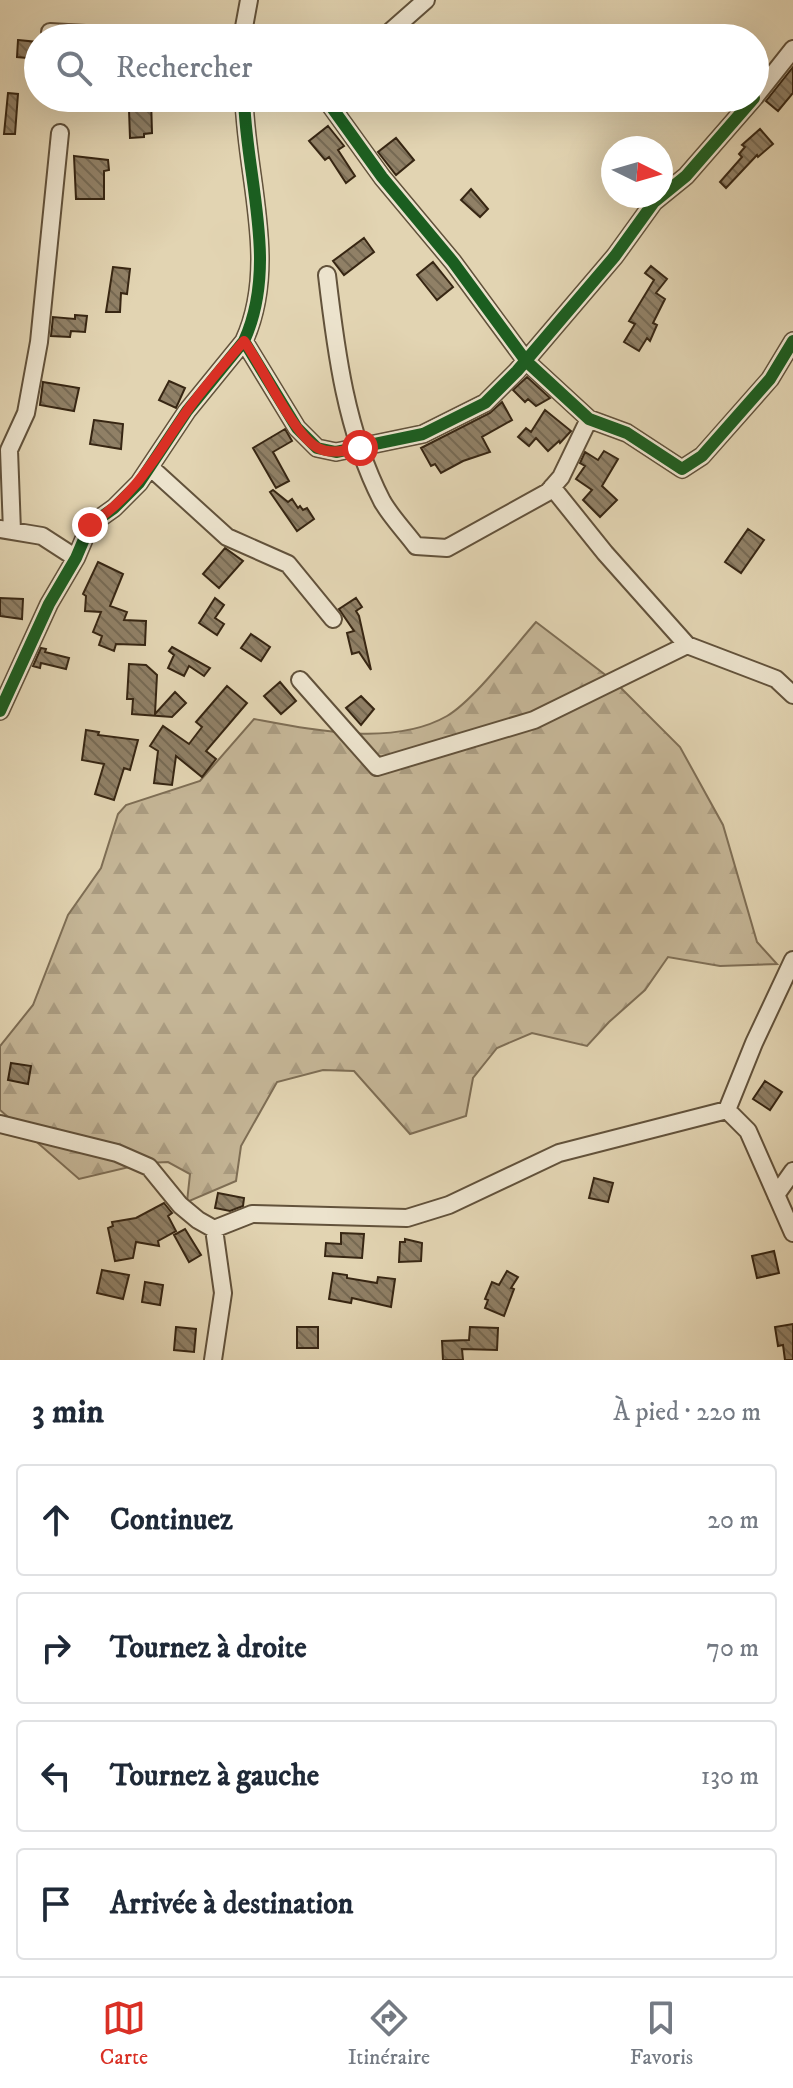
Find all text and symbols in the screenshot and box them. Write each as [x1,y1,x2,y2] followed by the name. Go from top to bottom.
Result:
[24,24,769,112] search box
[52,46,96,90] icon: search
[116,50,252,87] text: Rechercher
[601,136,673,208] north arrow
[342,430,378,466] route start
[72,507,108,543] route end
[32,1391,104,1433] text: 3 min
[613,1396,761,1429] text: À pied · 220 m
[34,1498,78,1542] icon: ahead
[110,1502,233,1539] text: Continuez
[707,1504,759,1537] text: 20 m
[34,1626,78,1670] icon: right
[110,1630,307,1667] text: Tournez à droite
[706,1632,759,1665] text: 70 m
[34,1754,78,1798] icon: left
[110,1758,319,1795] text: Tournez à gauche
[701,1760,759,1793] text: 130 m
[34,1882,78,1926] icon: arrive
[110,1886,354,1923] text: Arrivée à destination
[100,1996,148,2071] tab: Carte
[348,1996,430,2071] tab: Itinéraire
[630,1996,693,2071] tab: Favoris

